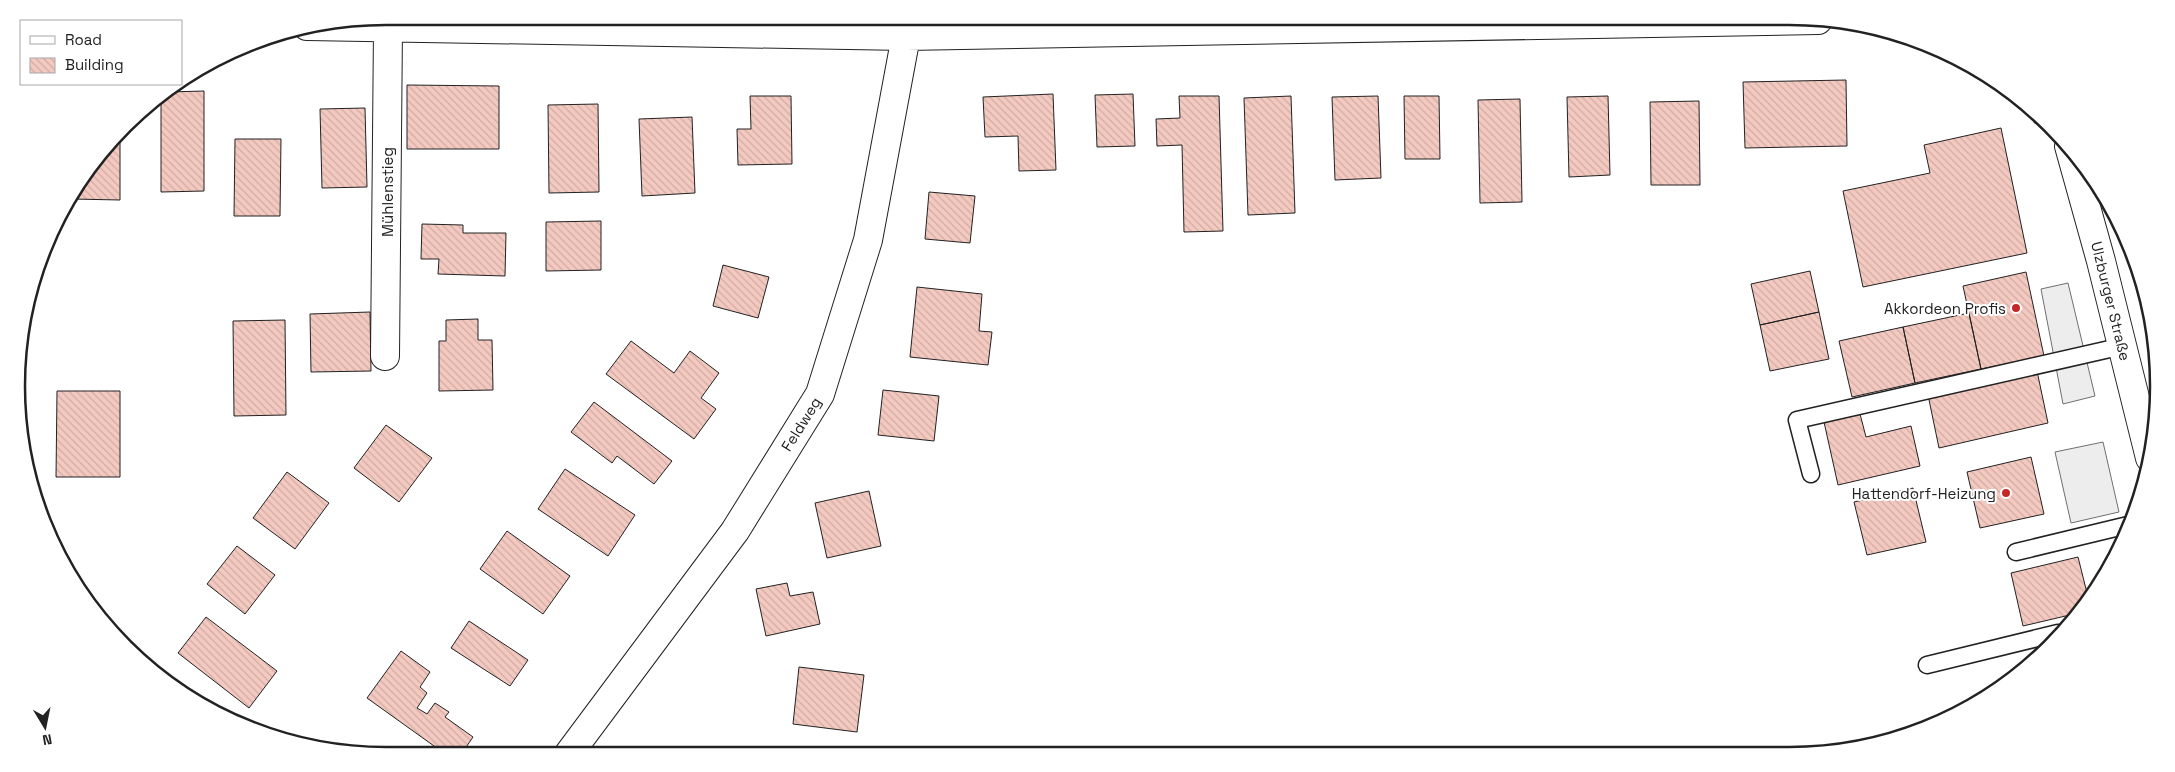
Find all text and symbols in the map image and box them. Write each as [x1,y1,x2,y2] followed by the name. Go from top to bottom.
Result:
[20,20,182,85] legend
[65,30,102,49] text: Road
[65,55,124,74] text: Building
[378,147,397,237] street label: Mühlenstieg
[2087,239,2135,363] street label: Ulzburger Straße
[1884,299,2006,318] place label: Akkordeon Profis
[2010,302,2022,314] marker: Akkordeon Profis
[777,393,825,455] street label: Feldweg
[1852,484,1996,503] place label: Hattendorf-Heizung
[2000,487,2012,499] marker: Hattendorf-Heizung
[20,702,70,752] north arrow
[41,730,53,749] text: N

